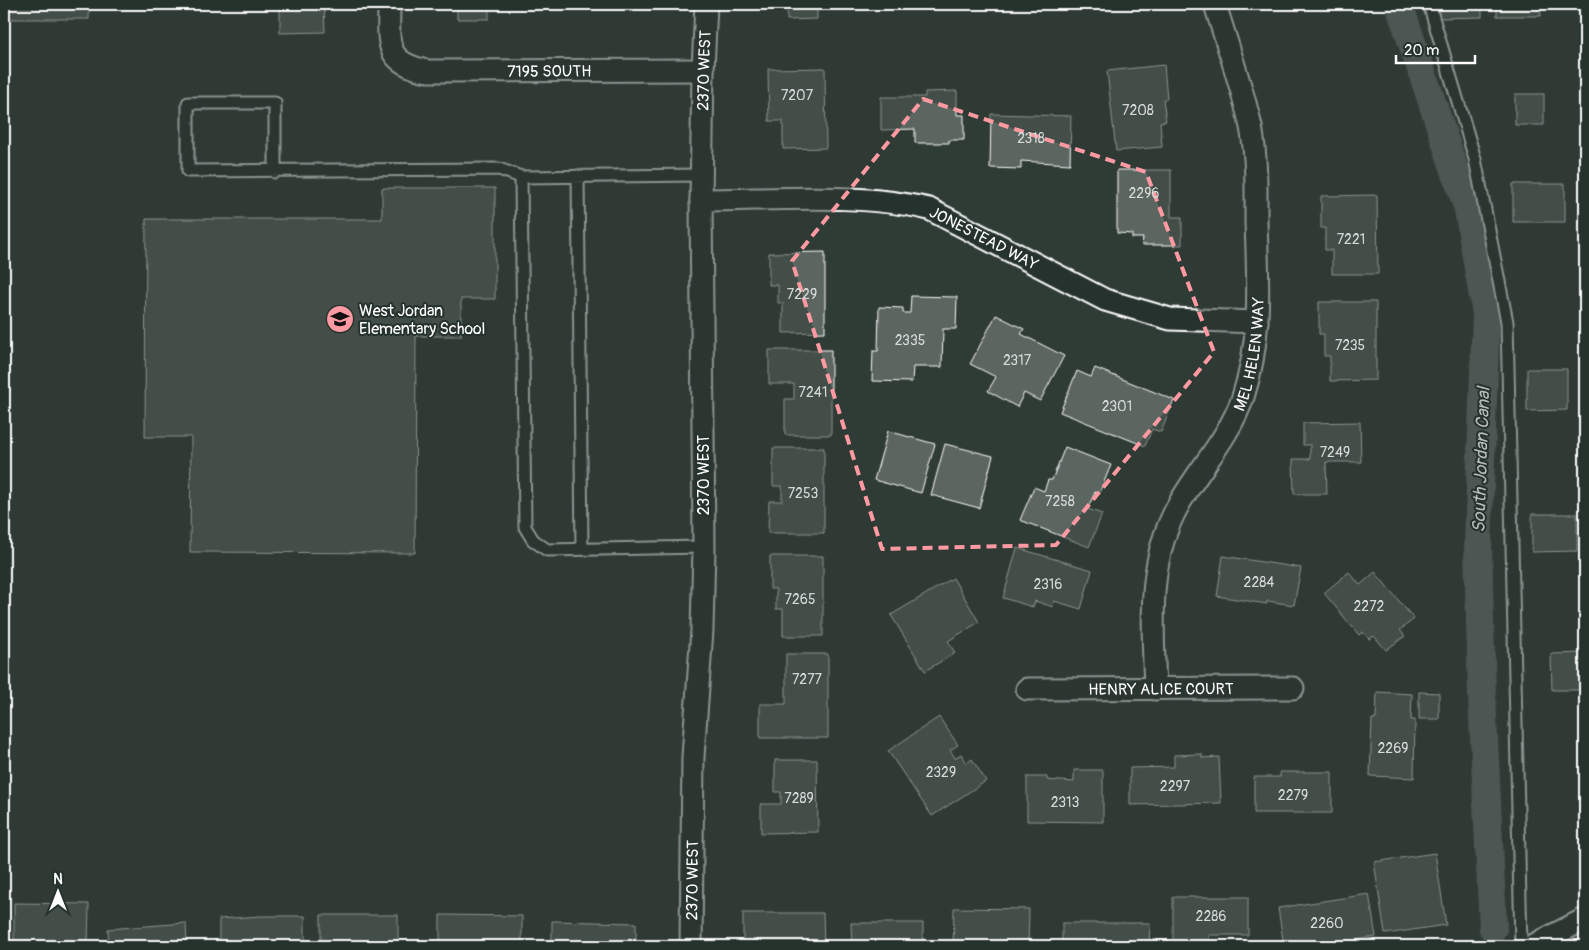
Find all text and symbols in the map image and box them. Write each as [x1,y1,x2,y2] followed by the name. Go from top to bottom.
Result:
[693,30,716,111] street label: 2370 WEST
[1396,32,1475,64] scale bar
[1404,41,1439,60] text: 20 m
[507,61,591,82] street label: 7195 SOUTH
[781,87,814,104] house number: 7207
[1122,102,1154,119] house number: 7208
[1017,130,1045,147] house number: 2318
[1128,185,1160,202] house number: 2296
[926,202,1042,275] street label: JONESTEAD WAY
[1337,231,1365,248] house number: 7221
[787,286,817,303] house number: 7229
[1230,297,1269,414] street label: MEL HELEN WAY
[359,301,485,339] place label: West Jordan Elementary School
[325,304,355,334] school or university icon: West Jordan Elementary School
[895,332,925,349] house number: 2335
[1335,337,1365,354] house number: 7235
[1003,352,1032,369] house number: 2317
[799,384,827,401] house number: 7241
[1467,385,1496,533] water label: South Jordan Canal
[1102,398,1132,415] house number: 2301
[694,435,714,515] street label: 2370 WEST
[1320,444,1350,461] house number: 7249
[788,485,818,502] house number: 7253
[1045,493,1075,510] house number: 7258
[1244,574,1274,591] house number: 2284
[1034,576,1062,593] house number: 2316
[785,591,815,608] house number: 7265
[1354,598,1385,615] house number: 2272
[792,671,823,688] house number: 7277
[1088,679,1234,700] street label: HENRY ALICE COURT
[1377,740,1409,757] house number: 2269
[926,764,956,781] house number: 2329
[1160,778,1191,795] house number: 2297
[1278,787,1308,804] house number: 2279
[784,790,814,807] house number: 7289
[1051,794,1079,811] house number: 2313
[682,840,703,920] street label: 2370 WEST
[32,868,82,918] north arrow
[53,871,63,888] text: N
[1196,908,1226,925] house number: 2286
[1310,915,1344,932] house number: 2260

